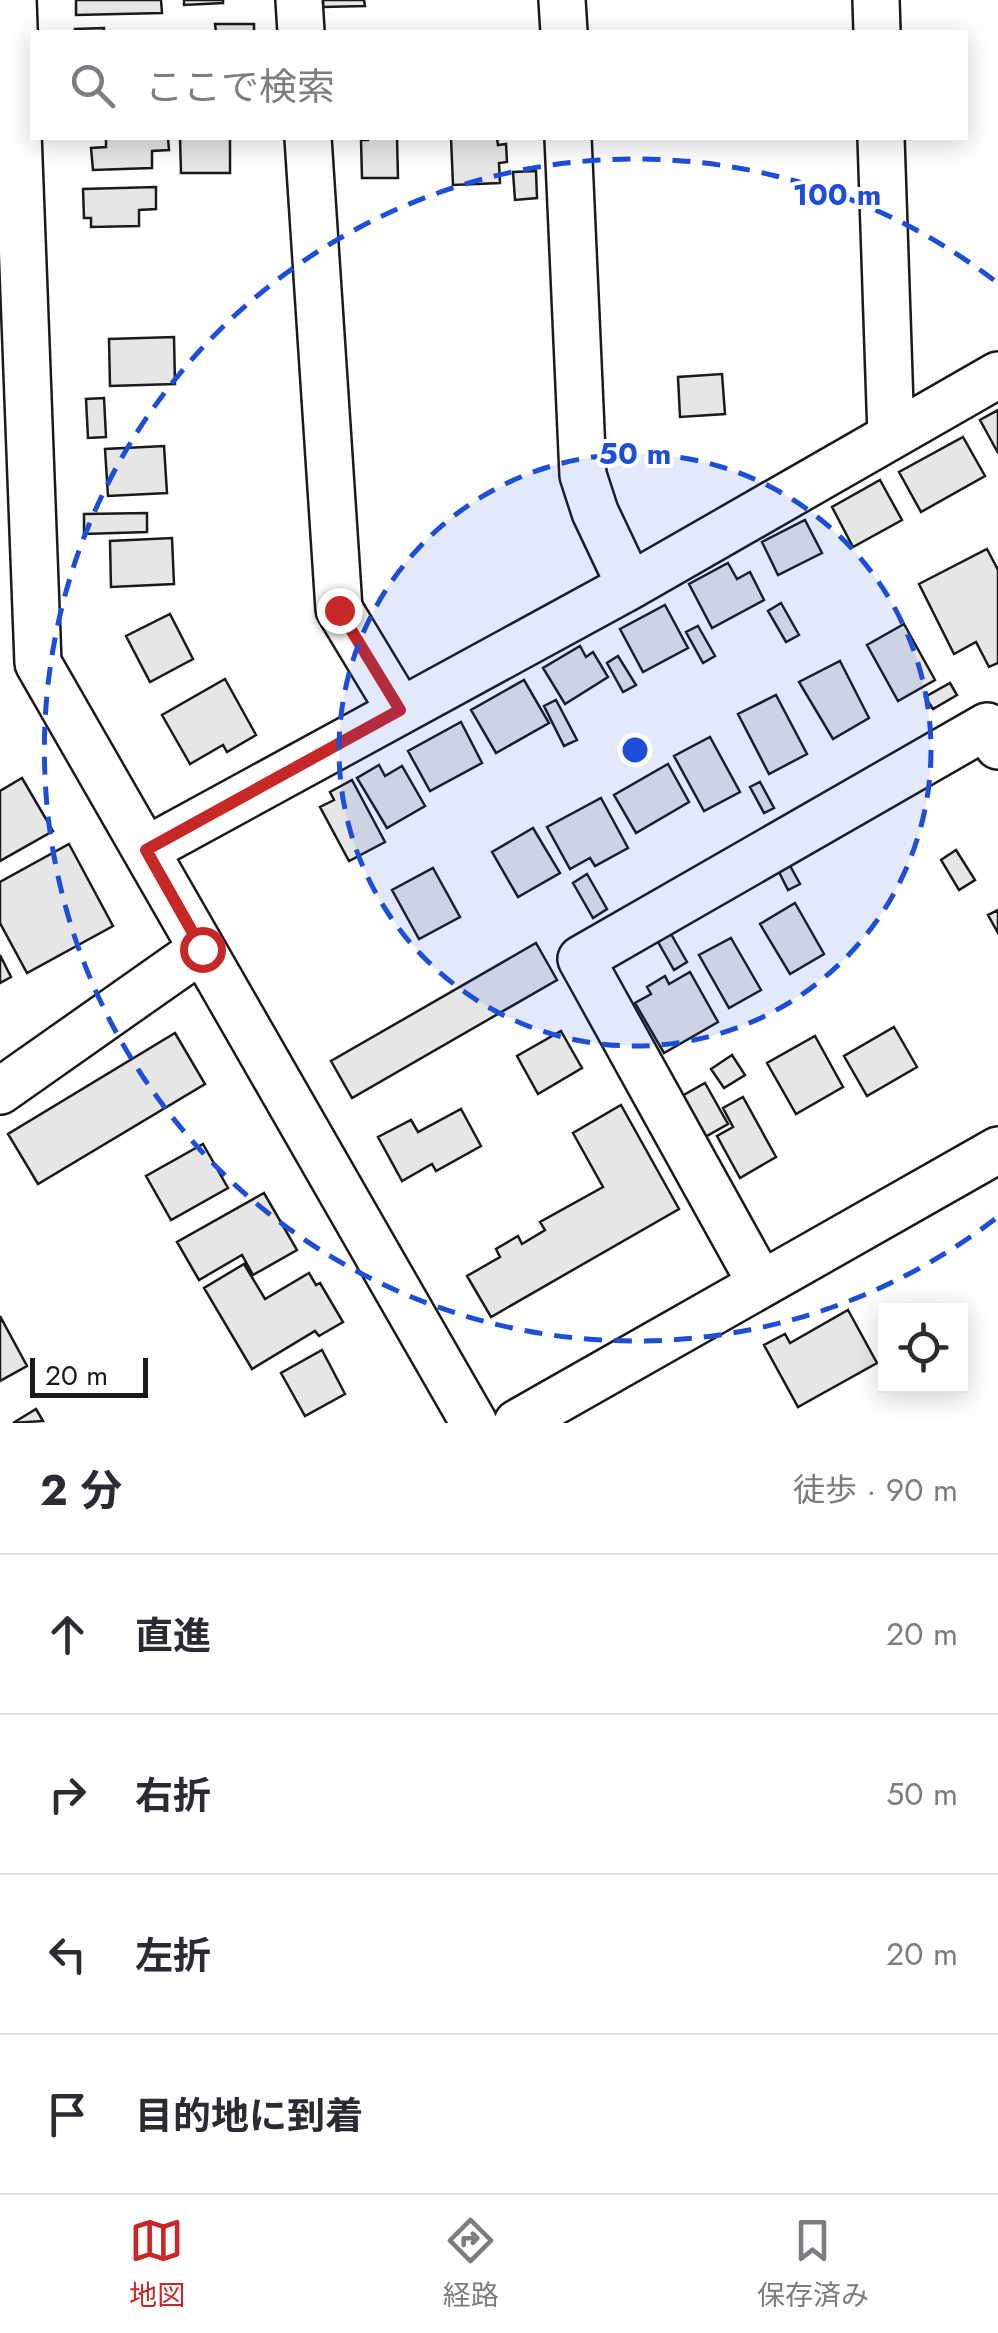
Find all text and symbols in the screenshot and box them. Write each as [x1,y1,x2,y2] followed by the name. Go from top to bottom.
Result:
[30,30,968,140] search box
[65,58,120,113] icon: search
[145,59,335,114] text: ここで検索
[793,173,881,216] text: 100 m
[599,432,671,475] text: 50 m
[317,588,363,634] route end
[617,732,653,768] centre of rings
[180,927,226,973] route start
[878,1303,968,1393] map controls
[878,1303,968,1393] button: locate
[30,1353,148,1398] scale bar
[45,1355,108,1396] text: 20 m
[40,1460,122,1521] text: 2 分
[793,1467,958,1513] text: 徒歩 · 90 m
[40,1607,95,1662] icon: ahead
[135,1608,211,1663] text: 直進
[886,1611,958,1657] text: 20 m
[40,1767,95,1822] icon: right
[135,1768,211,1823] text: 右折
[886,1771,958,1817] text: 50 m
[40,1927,95,1982] icon: left
[135,1928,211,1983] text: 左折
[886,1931,958,1977] text: 20 m
[40,2087,95,2142] icon: arrive
[135,2088,363,2143] text: 目的地に到着
[129,2213,185,2316] tab: 地図
[443,2213,499,2316] tab: 経路
[757,2213,869,2316] tab: 保存済み

